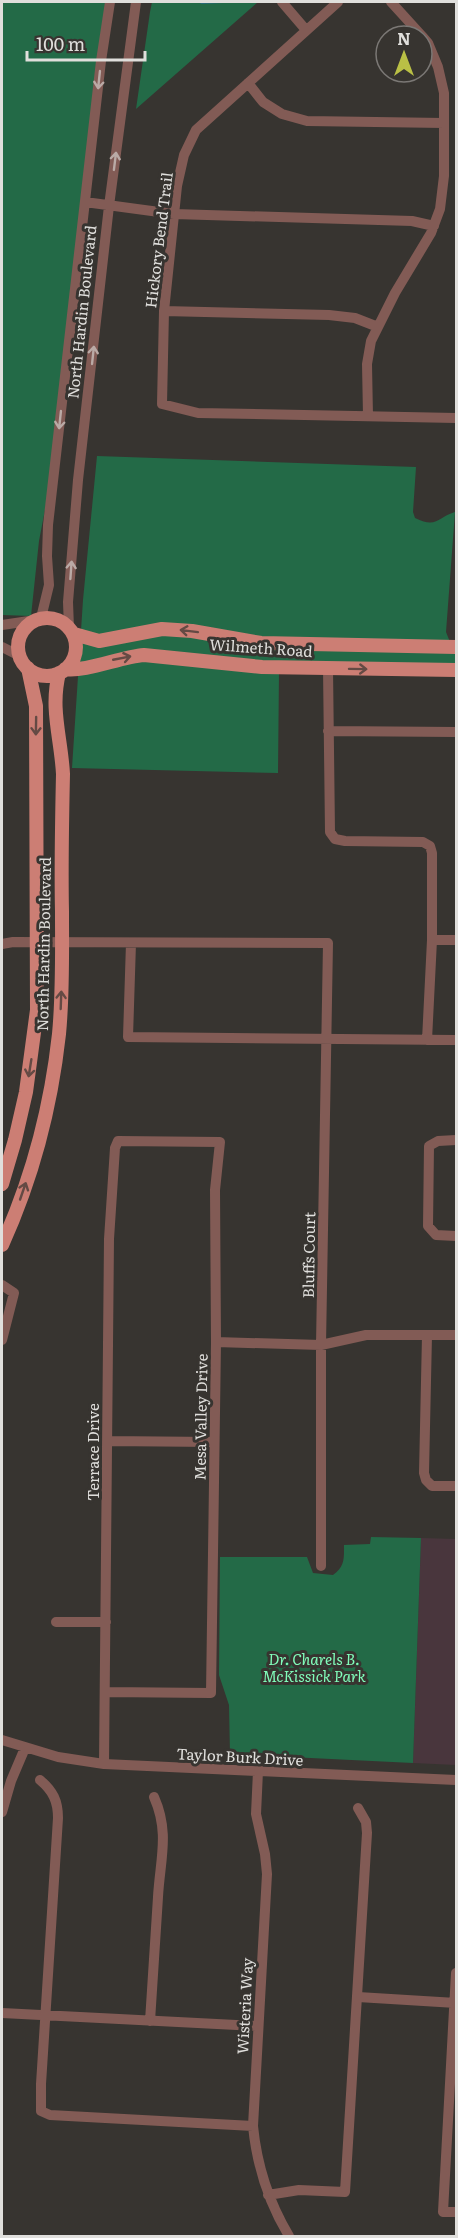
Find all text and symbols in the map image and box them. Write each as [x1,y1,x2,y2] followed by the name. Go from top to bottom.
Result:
[27,24,146,62] scale bar
[374,24,434,84] north arrow
[397,26,411,50] text: N
[36,30,85,57] text: 100 m
[93,70,104,90] one-way arrow
[109,151,120,171] one-way arrow
[138,171,178,309] street label: Hickory Bend Trail
[60,224,102,400] street label: North Hardin Boulevard
[88,345,99,365] one-way arrow
[54,410,65,429] one-way arrow
[65,560,76,580] one-way arrow
[180,626,199,637] one-way arrow
[209,632,313,662] street label: Wilmeth Road
[112,652,131,663] one-way arrow
[348,663,368,674] one-way arrow
[30,716,42,736] one-way arrow
[30,857,56,1031] street label: North Hardin Boulevard
[55,990,66,1010] one-way arrow
[25,1057,36,1077] one-way arrow
[19,1182,30,1200] one-way arrow
[296,1212,320,1298] street label: Bluffs Court
[187,1353,213,1481] street label: Mesa Valley Drive
[81,1403,104,1501] street label: Terrace Drive
[262,1647,366,1687] park label: Dr. Charels B. McKissick Park
[176,1741,304,1771] street label: Taylor Burk Drive
[230,1957,258,2055] street label: Wisteria Way

